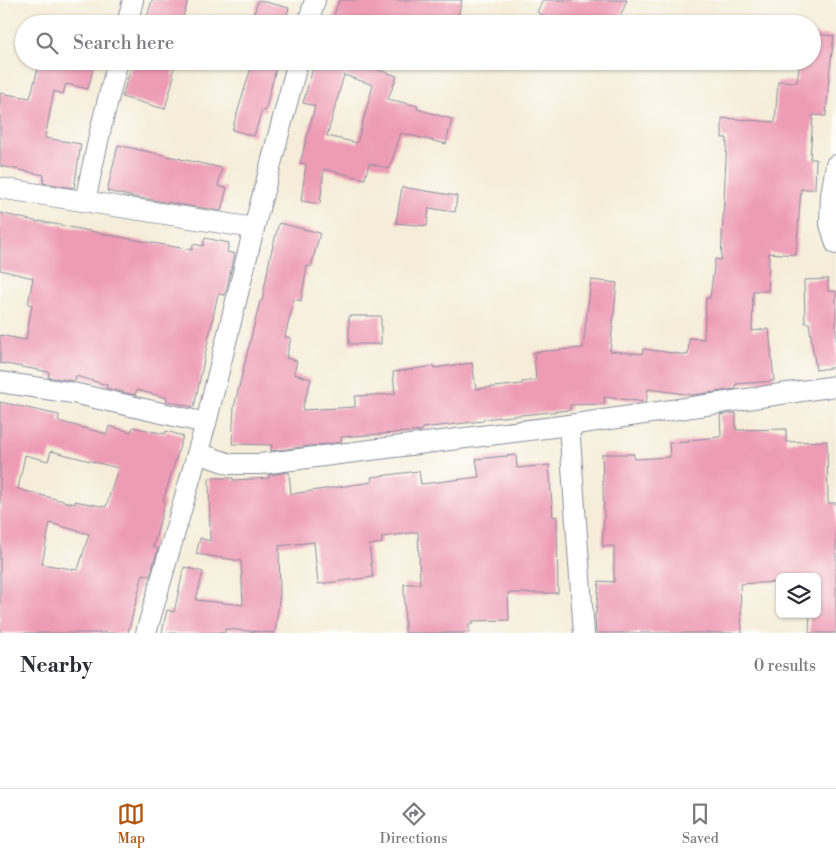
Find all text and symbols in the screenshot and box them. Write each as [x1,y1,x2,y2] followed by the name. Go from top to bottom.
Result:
[15,15,821,70] search box
[33,29,61,57] icon: search
[73,31,174,55] text: Search here
[776,573,821,618] map controls
[776,573,821,618] button: layers
[20,653,93,679] text: Nearby
[754,656,816,676] text: 0 results
[117,800,145,848] tab: Map
[380,800,447,848] tab: Directions
[682,800,719,848] tab: Saved

